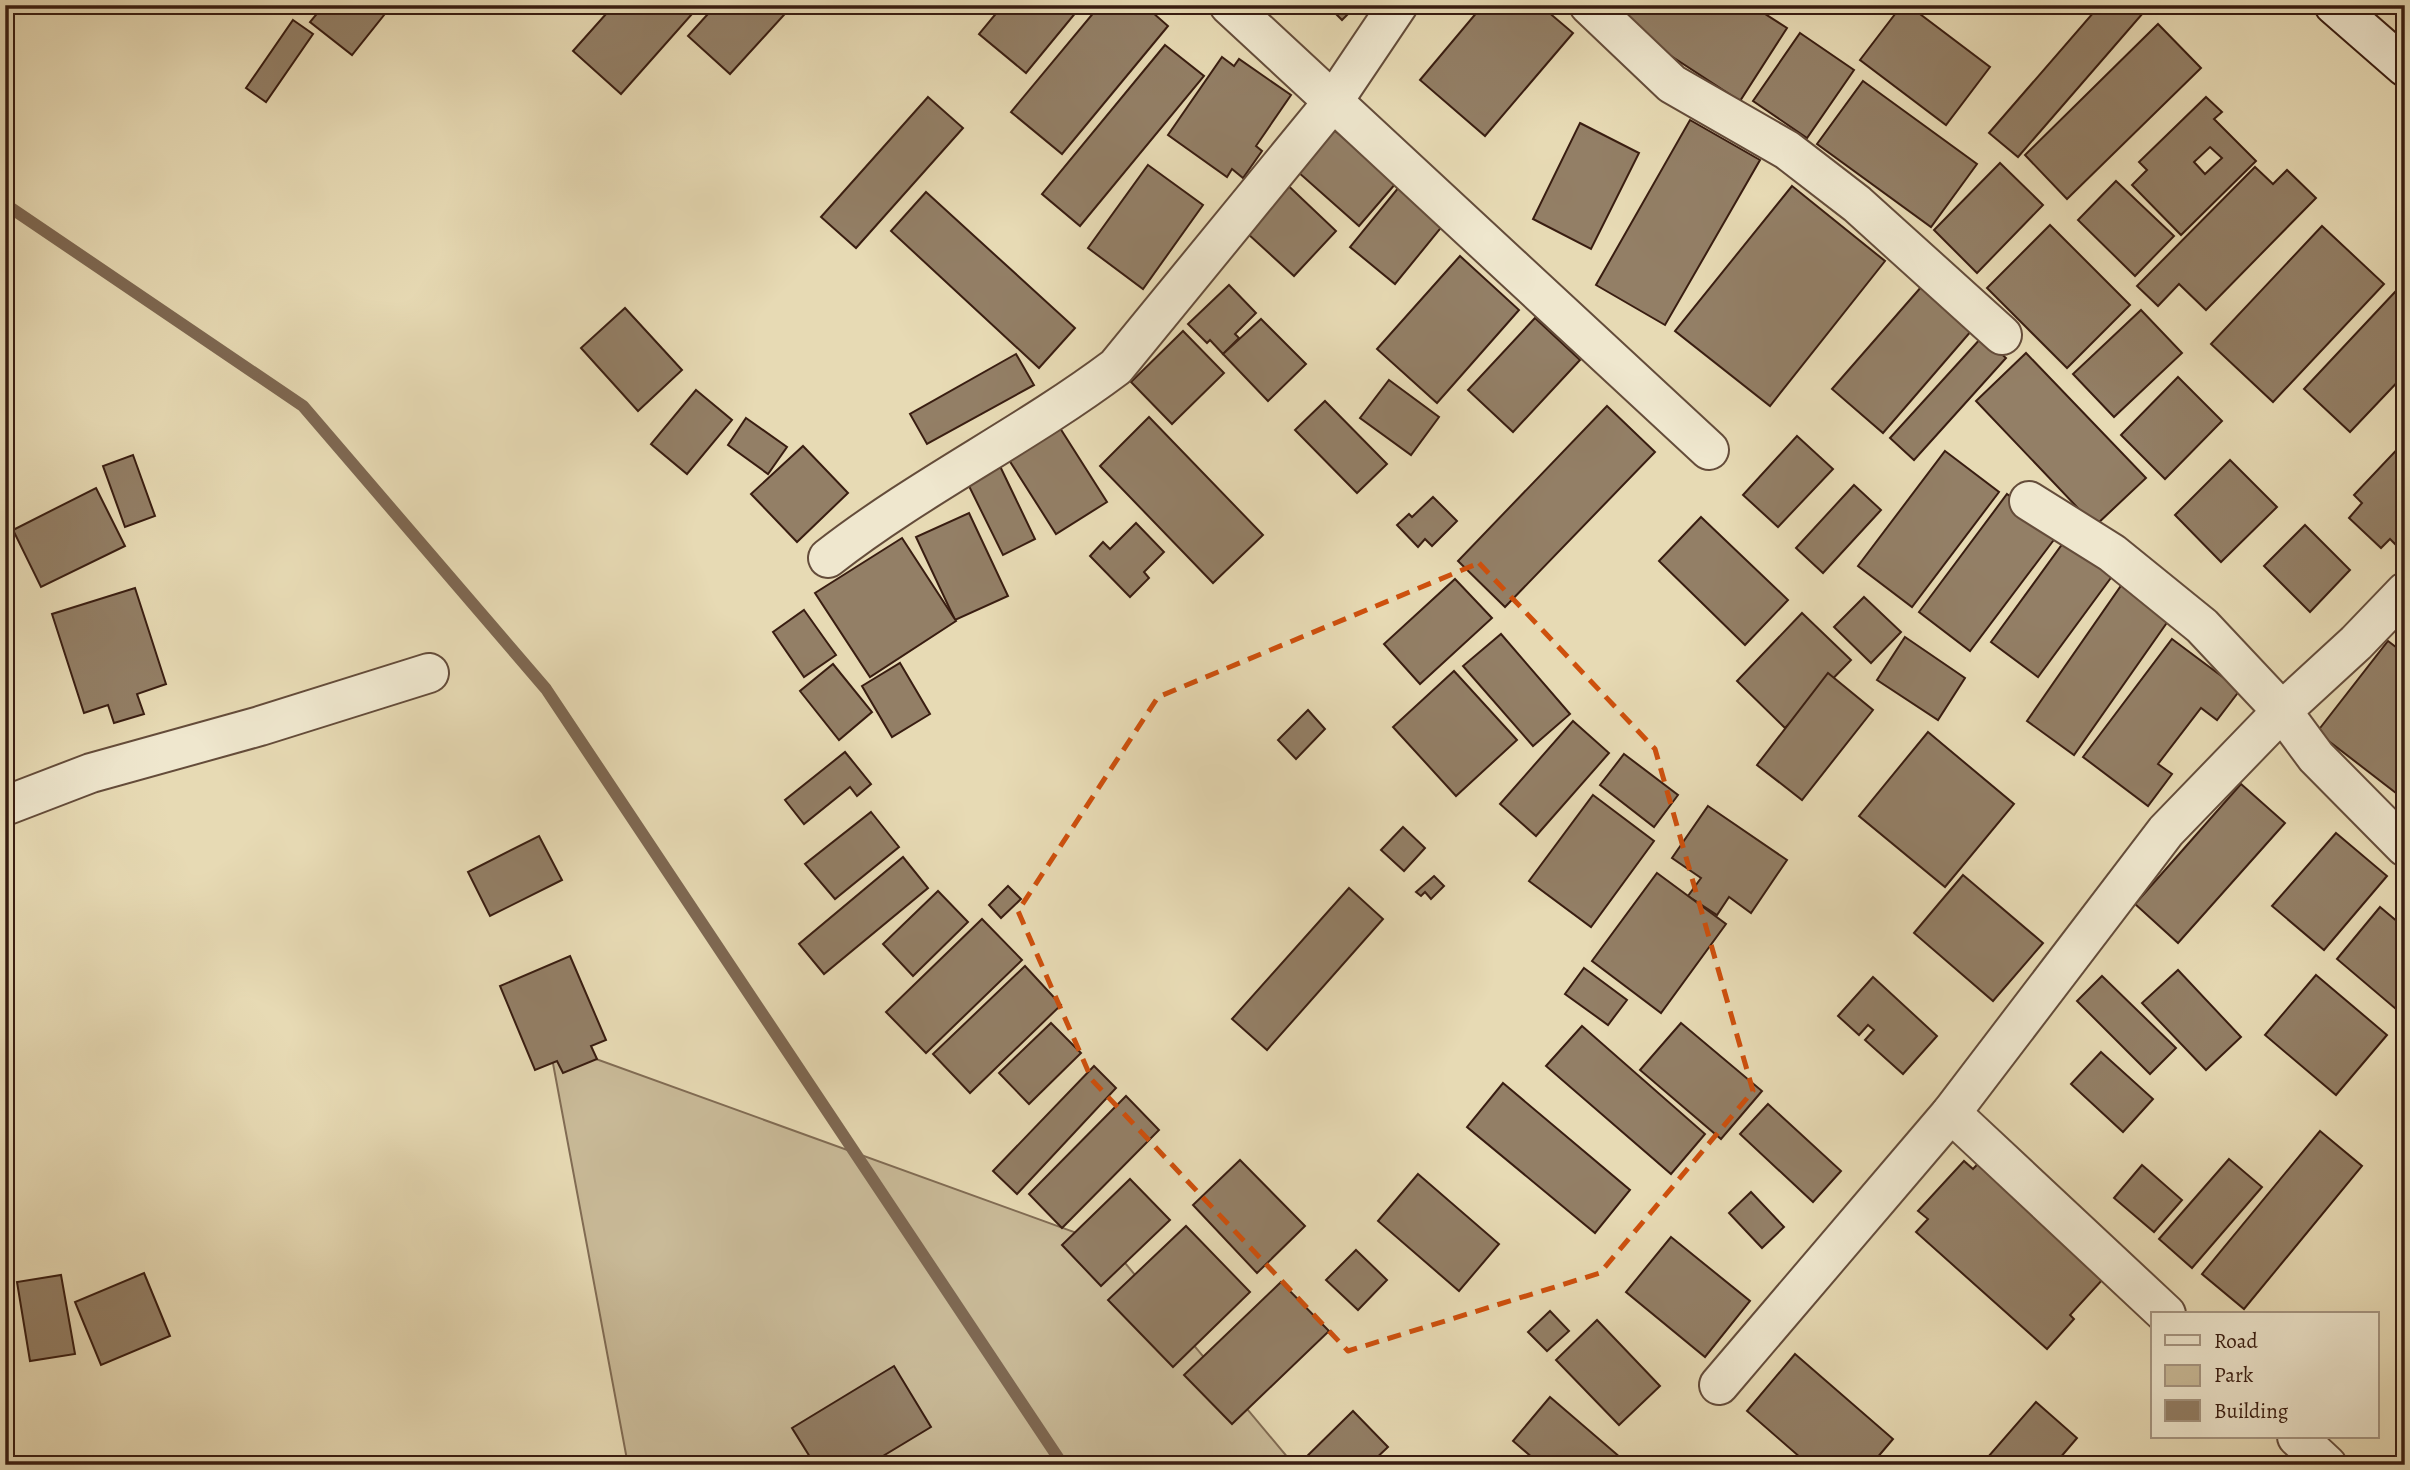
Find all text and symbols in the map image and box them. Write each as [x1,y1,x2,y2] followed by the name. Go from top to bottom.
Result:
[2151,1312,2378,1438] legend
[2214,1327,2258,1355] text: Road
[2214,1361,2254,1389] text: Park
[2214,1397,2289,1425] text: Building

